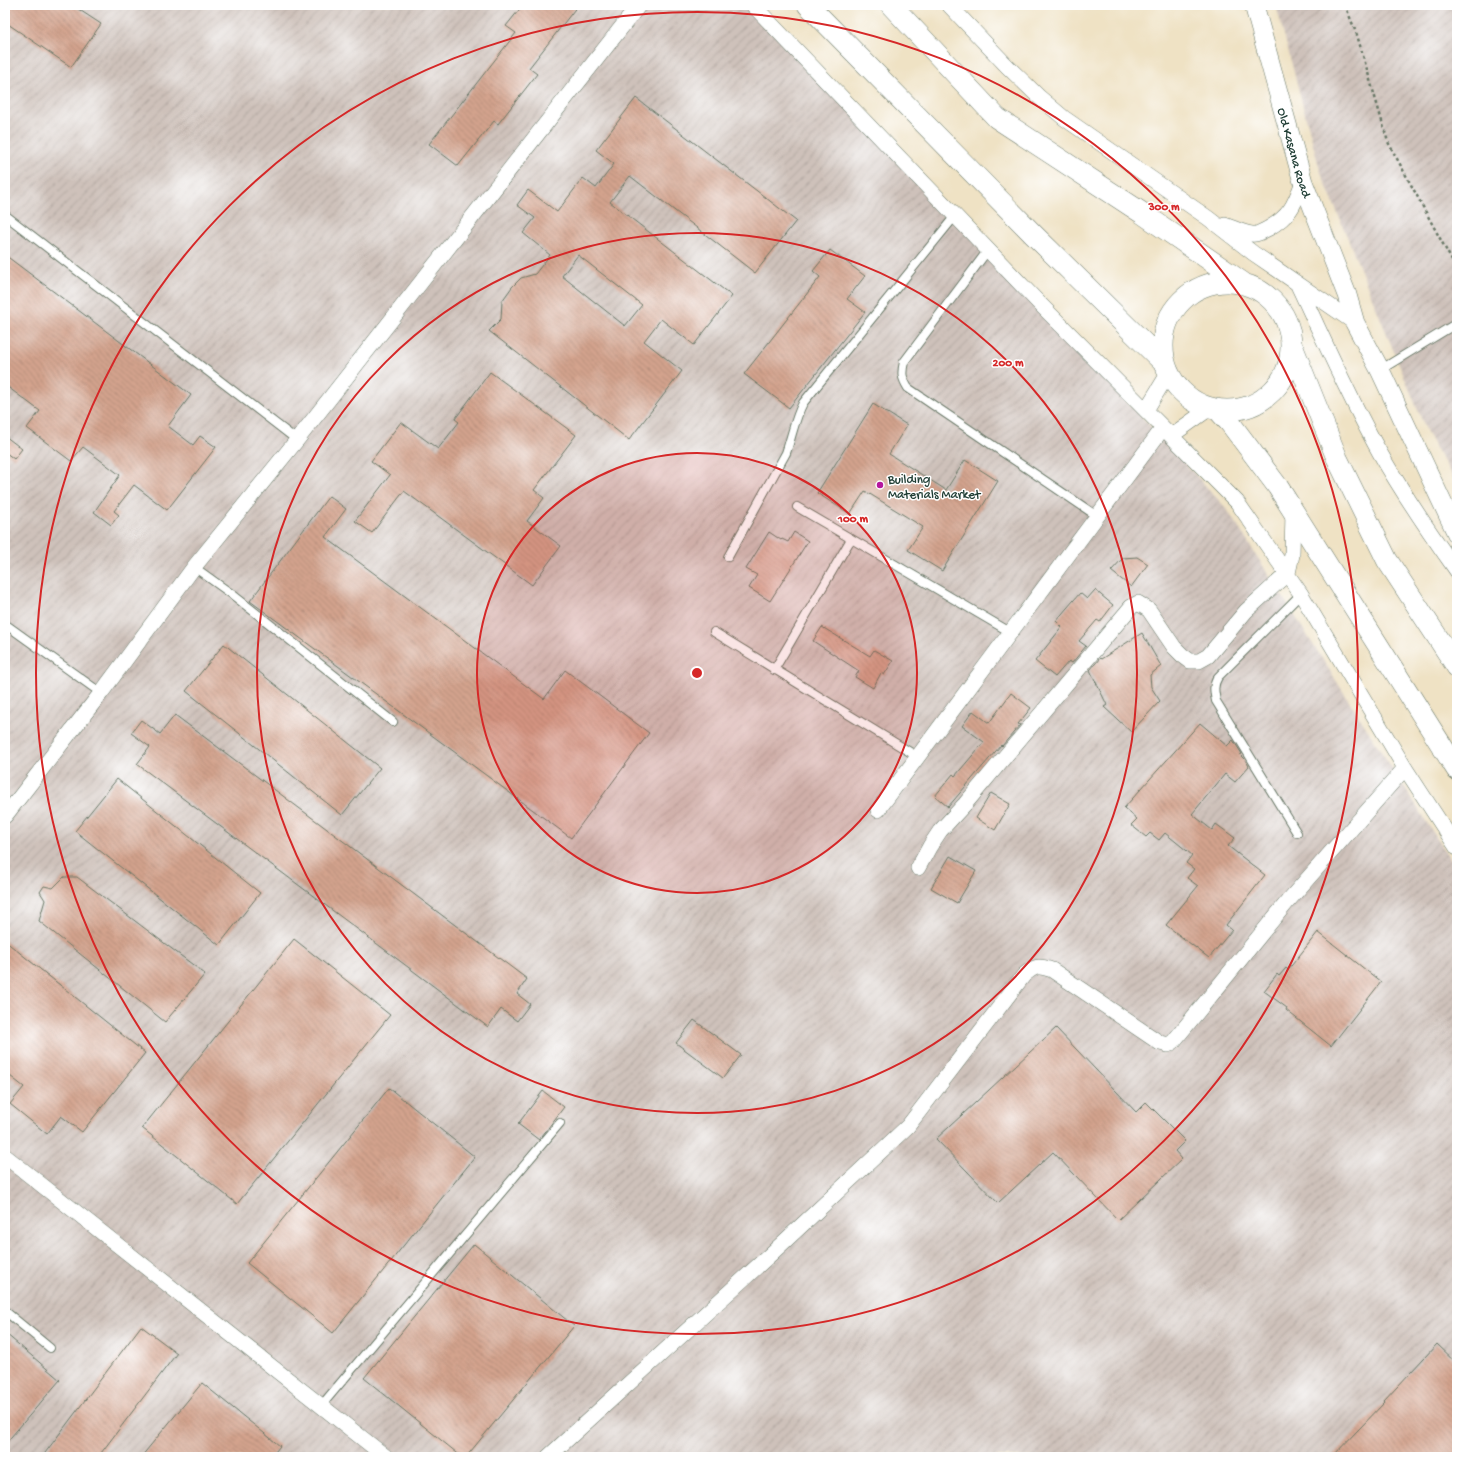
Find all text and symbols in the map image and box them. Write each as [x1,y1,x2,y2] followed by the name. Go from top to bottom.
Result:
[1273,106,1314,202] street label: Old Kasana Road
[1147,201,1180,215] text: 300 m
[993,357,1024,371] text: 200 m
[887,473,982,503] place label: Building Materials Market
[875,480,885,490] marker: Building Materials Market
[837,513,868,527] text: 100 m
[690,666,704,680] centre of rings

